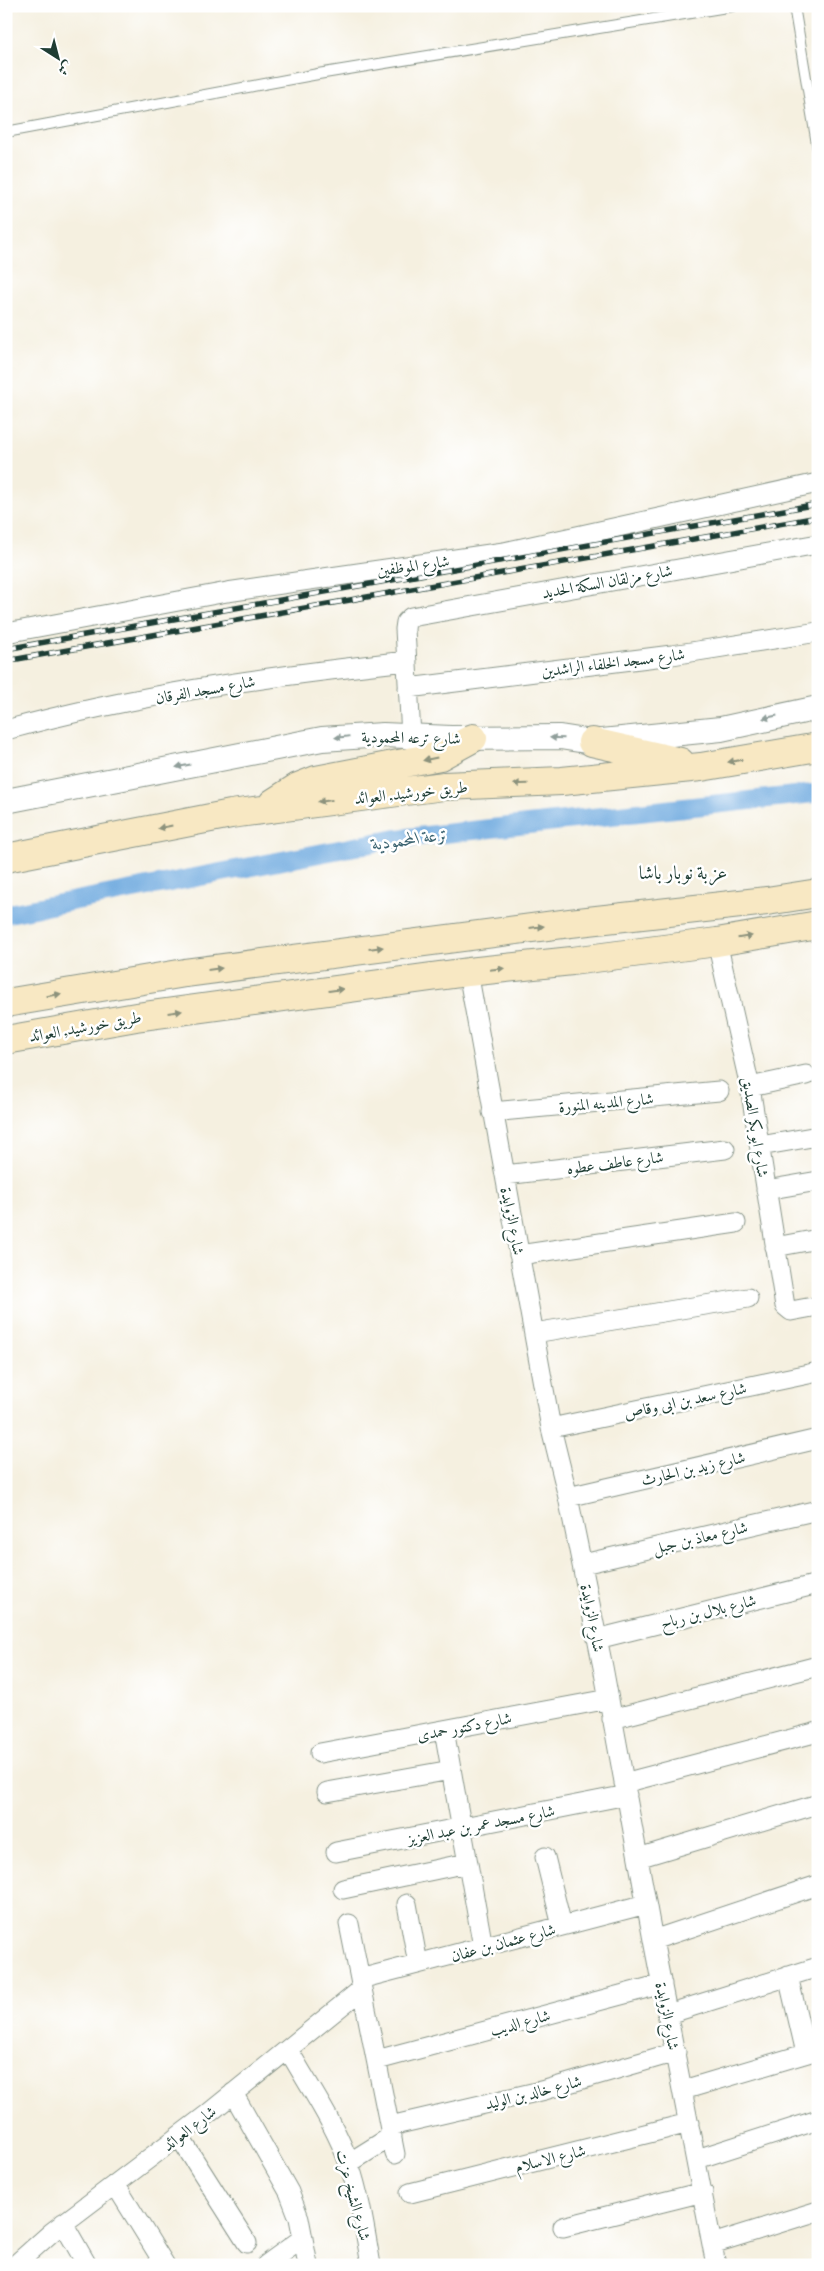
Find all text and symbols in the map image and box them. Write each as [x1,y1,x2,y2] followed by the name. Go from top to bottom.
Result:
[32,32,82,82] north arrow
[54,56,76,79] text: ش
[376,551,451,584] street label: شارع الموظفين
[540,561,674,606] street label: شارع مزلقان السكة الحديد
[540,644,686,685] street label: شارع مسجد الخلفاء الراشدين
[154,671,257,712] street label: شارع مسجد الفرقان
[762,714,778,722] one-way arrow
[361,727,461,752] street label: شارع ترعه المحمودية
[334,733,350,741] one-way arrow
[549,734,565,742] one-way arrow
[421,755,437,763] one-way arrow
[727,758,743,766] one-way arrow
[174,763,190,771] one-way arrow
[353,777,469,809] street label: طريق خورشيد, العوائد
[513,780,529,788] one-way arrow
[317,797,333,805] one-way arrow
[156,823,172,831] one-way arrow
[369,823,450,856] water label: ترعة المحمودية
[639,861,727,886] district label: عزبة نوبار باشا
[529,923,545,931] one-way arrow
[738,933,754,941] one-way arrow
[368,944,384,952] one-way arrow
[207,965,223,973] one-way arrow
[490,965,506,973] one-way arrow
[329,986,345,994] one-way arrow
[47,991,63,999] one-way arrow
[27,1007,143,1047] street label: طريق خورشيد, العوائد
[168,1008,184,1016] one-way arrow
[734,1075,773,1179] street label: شارع ابو بكر الصديق
[558,1089,655,1120] street label: شارع المدينه المنورة
[566,1147,665,1182] street label: شارع عاطف عطوه
[493,1185,528,1257] street label: شارع الزوايدة
[622,1378,749,1427] street label: شارع سعد بن ابى وقاص
[639,1447,748,1494] street label: شارع زيد بن الحارث
[651,1517,751,1562] street label: شارع معاذ بن جبل
[573,1582,608,1654] street label: شارع الزوايدة
[658,1590,759,1637] street label: شارع بلال بن رباح
[415,1708,514,1749] street label: شارع دكتور حمدى
[404,1801,557,1852] street label: شارع مسجد عمر بن عبد العزيز
[449,1919,559,1969] street label: شارع عثمان بن عفان
[648,1980,683,2052] street label: شارع الزوايدة
[488,2005,553,2044] street label: شارع الديب
[483,2071,584,2118] street label: شارع خالد بن الوليد
[159,2102,222,2158] street label: شارع العوائد
[513,2141,589,2181] street label: شارع الاسلام
[327,2147,375,2244] street label: شارع الشيخ عزت

